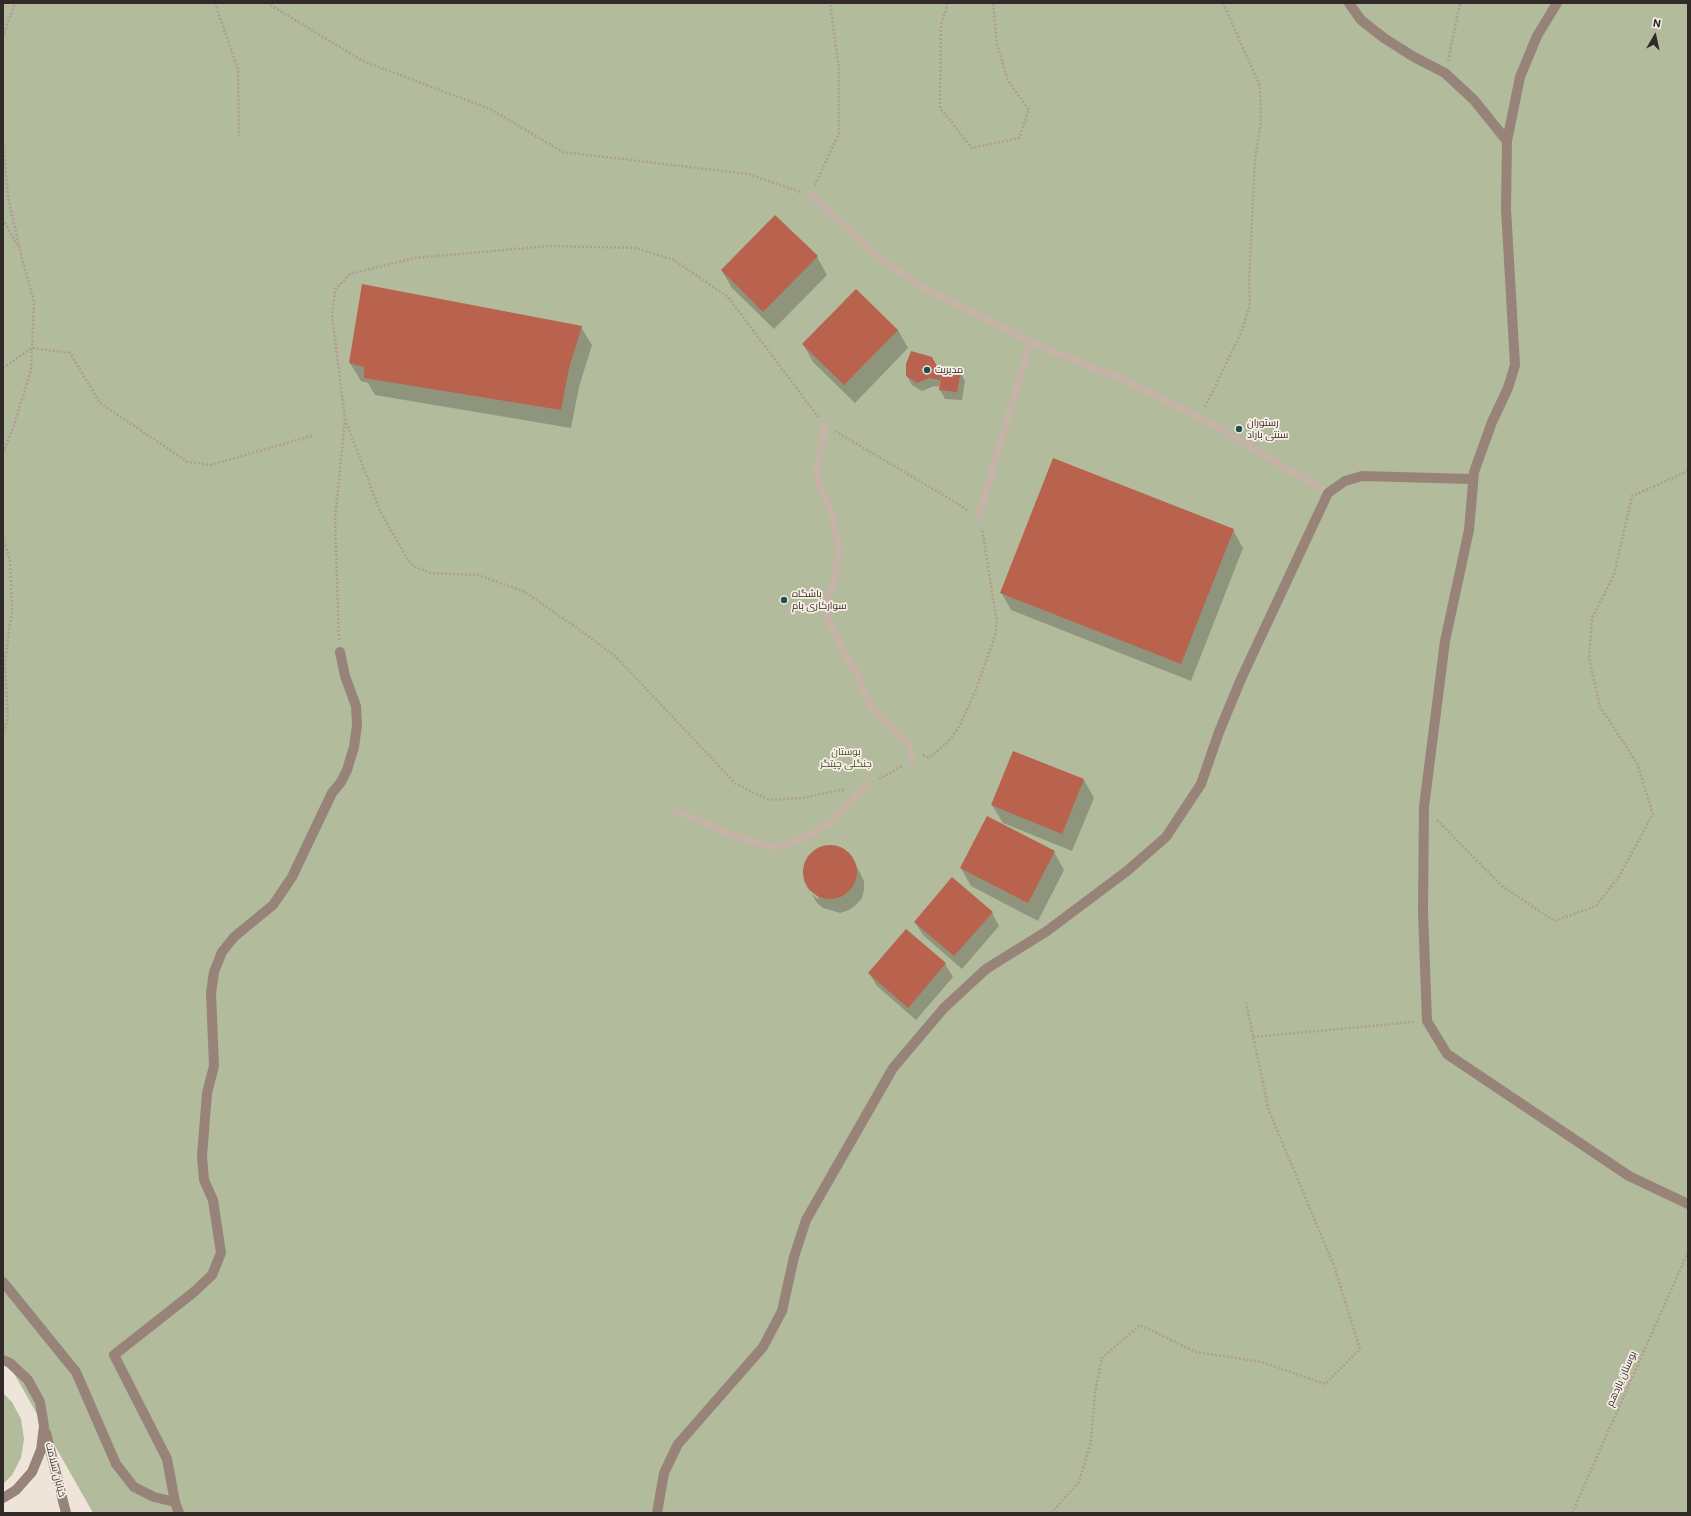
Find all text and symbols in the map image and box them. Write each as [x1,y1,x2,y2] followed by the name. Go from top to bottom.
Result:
[1635,16,1675,56] north arrow
[1652,17,1662,31] text: N
[935,364,963,376] place label: مدیریت
[922,365,932,375] marker: مدیریت
[1247,417,1288,440] place label: رستوران سنتی باراد
[1234,424,1244,434] marker: رستوران سنتی باراد
[792,588,847,612] place label: باشگاه سوارکاری بام
[779,595,789,605] marker: باشگاه سوارکاری بام
[820,746,872,770] park label: بوستان جنگلی چیتگر
[1604,1349,1640,1409] street label: بوستان یازدهم
[42,1441,68,1499] street label: خیابان سلامت

